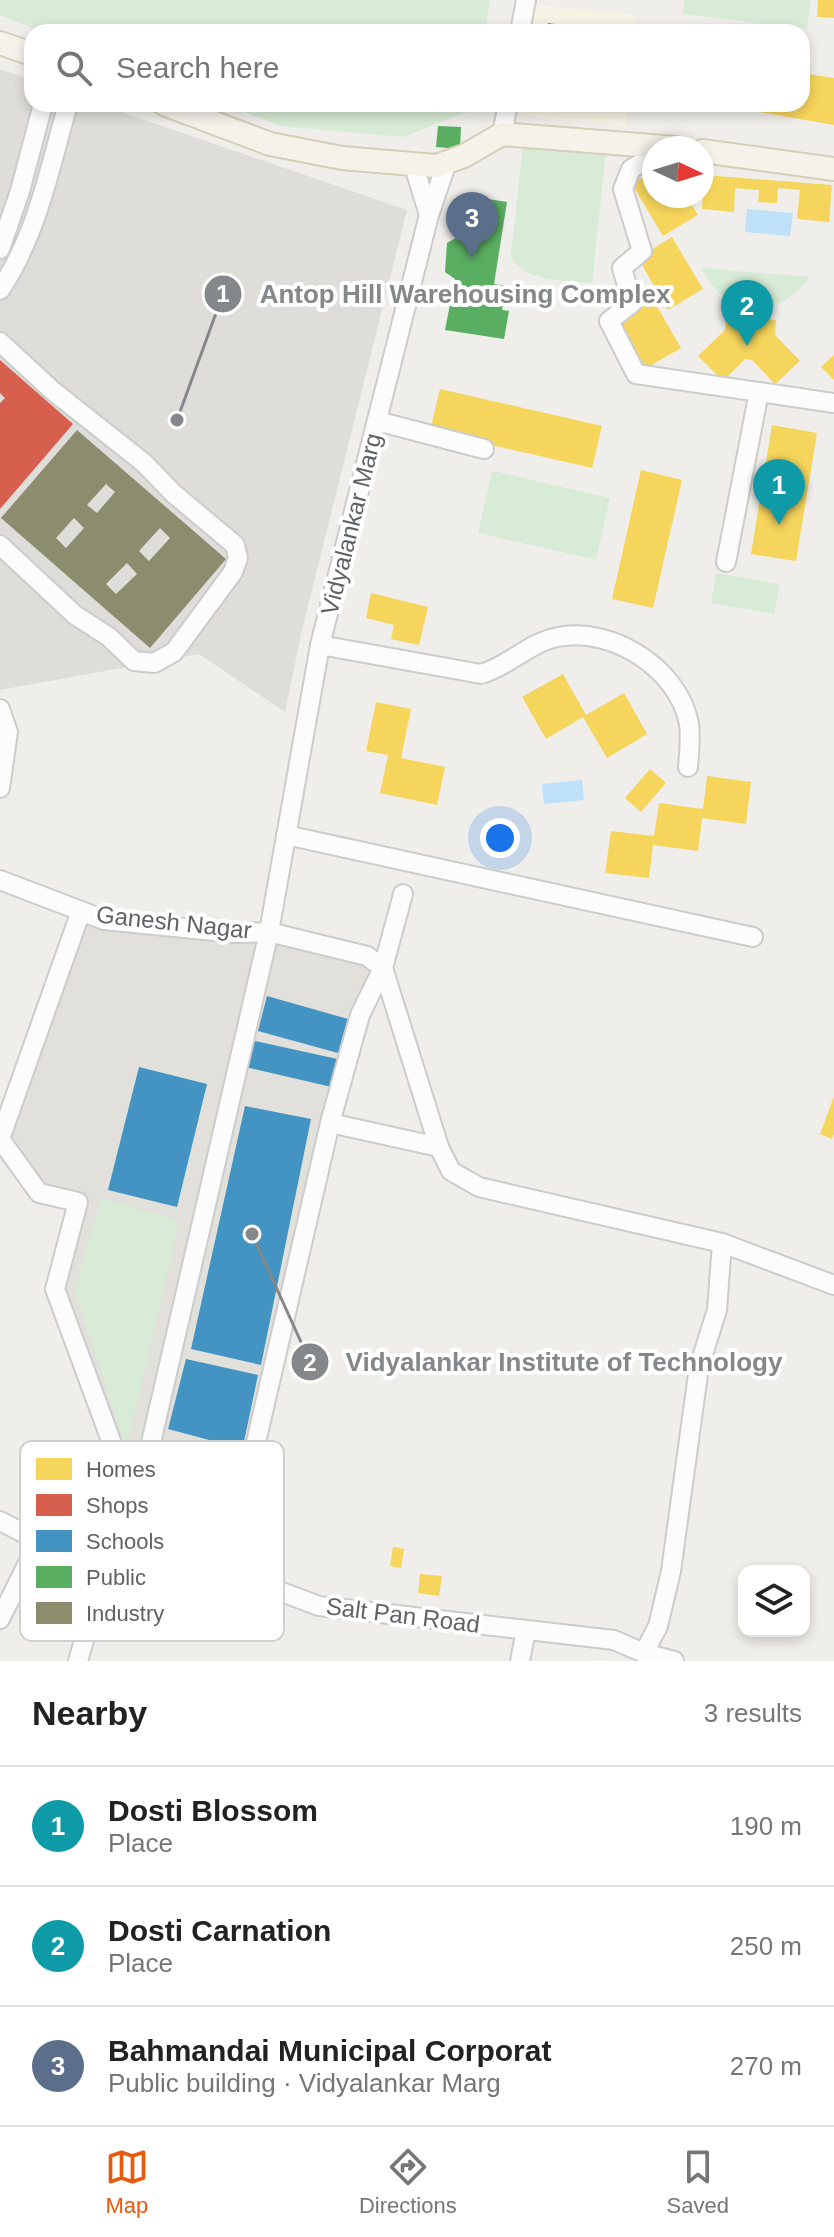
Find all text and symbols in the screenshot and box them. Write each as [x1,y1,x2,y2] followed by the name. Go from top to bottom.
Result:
[24,24,810,112] search box
[52,46,96,90] icon: search
[116,51,279,84] text: Search here
[642,136,714,208] north arrow
[446,192,498,258] pin: 3
[203,269,686,319] callout: Antop Hill Warehousing Complex
[260,279,671,309] text: Antop Hill Warehousing Complex
[216,280,230,307] text: 1
[721,280,773,346] pin: 2
[315,430,387,618] street label: Vidyalankar Marg
[753,459,805,525] pin: 1
[480,818,520,858] your location
[95,900,253,944] street label: Ganesh Nagar
[290,1337,799,1387] callout: Vidyalankar Institute of Technology
[346,1347,783,1377] text: Vidyalankar Institute of Technology
[303,1349,317,1376] text: 2
[20,1441,284,1641] legend
[86,1457,156,1482] text: Homes
[86,1493,148,1518] text: Shops
[86,1529,164,1554] text: Schools
[86,1565,146,1590] text: Public
[738,1565,810,1637] map controls
[738,1565,810,1637] button: layers
[325,1592,481,1638] street label: Salt Pan Road
[86,1601,164,1626] text: Industry
[32,1694,147,1732] text: Nearby
[704,1698,802,1728] text: 3 results
[108,1794,318,1827] text: Dosti Blossom
[51,1811,65,1841] text: 1
[730,1811,802,1841] text: 190 m
[108,1828,173,1858] text: Place
[108,1914,331,1947] text: Dosti Carnation
[51,1931,65,1961] text: 2
[730,1931,802,1961] text: 250 m
[108,1948,173,1978] text: Place
[108,2034,551,2067] text: Bahmandai Municipal Corporat
[51,2051,65,2081] text: 3
[730,2051,802,2081] text: 270 m
[108,2068,501,2098] text: Public building · Vidyalankar Marg
[105,2145,149,2219] tab: Map
[359,2145,457,2219] tab: Directions
[667,2145,729,2219] tab: Saved

